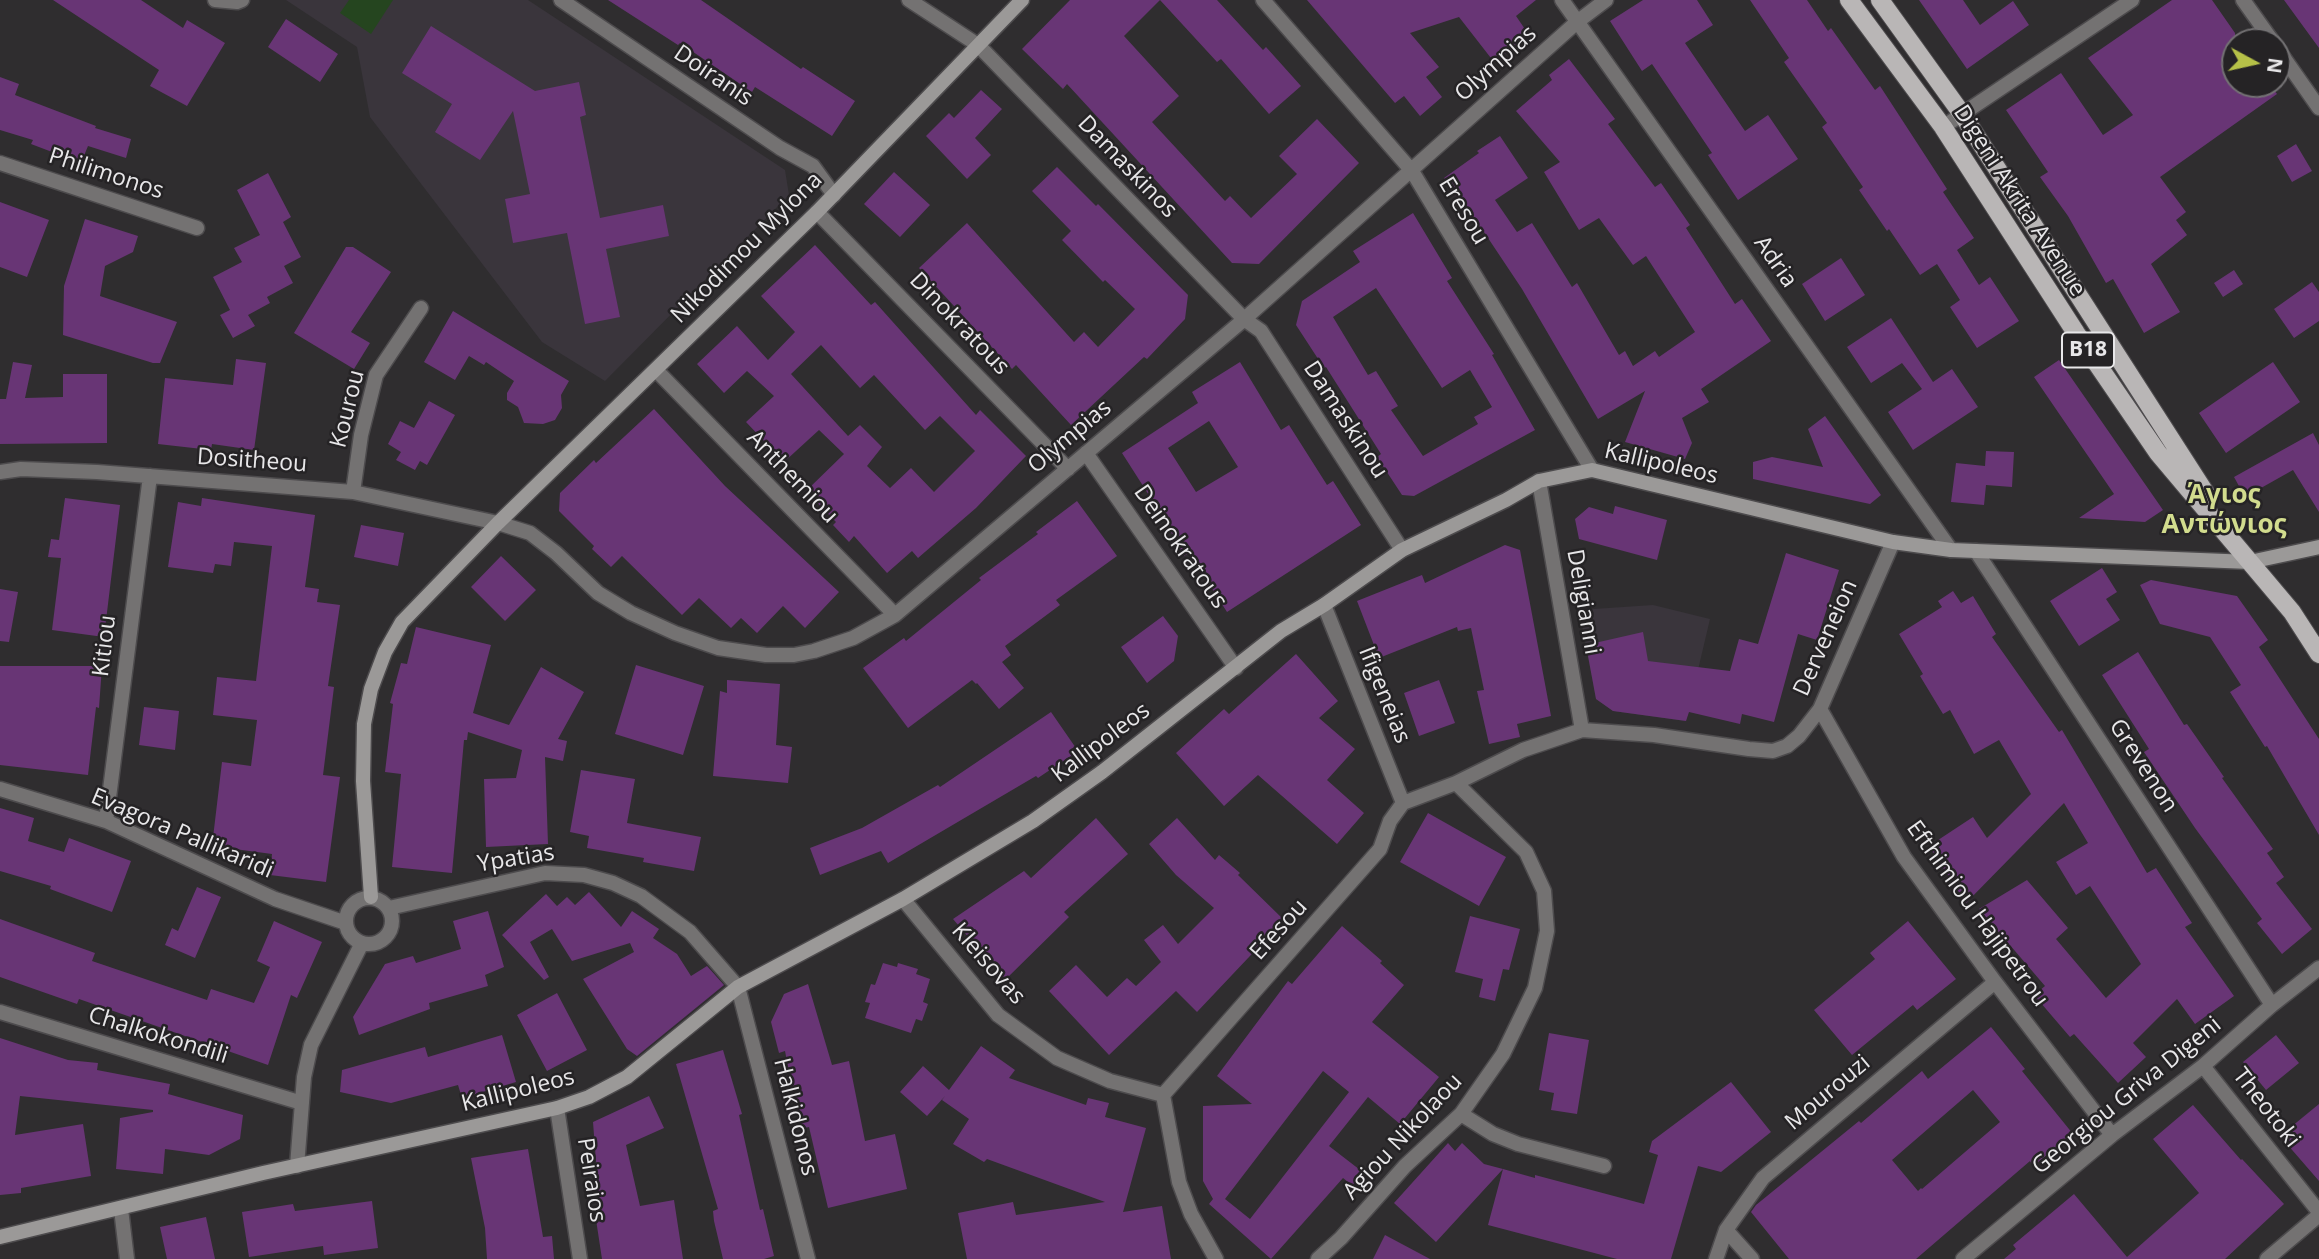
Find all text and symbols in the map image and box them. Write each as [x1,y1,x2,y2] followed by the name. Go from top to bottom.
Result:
[1450,20,1542,108] street label: Olympias
[2221,28,2291,98] north arrow
[668,40,758,112] street label: Doiranis
[2261,56,2289,75] text: N
[1947,100,2091,302] street label: Digeni Akrita Avenue
[1071,110,1183,224] street label: Damaskinos
[45,142,167,206] street label: Philimonos
[666,167,828,329] street label: Nikodimou Mylona
[1432,172,1494,250] street label: Eresou
[1747,231,1803,293] street label: Adria
[903,267,1015,381] street label: Dinokratous
[2062,332,2114,368] road number: B18
[1297,356,1393,484] street label: Damaskinou
[325,367,371,451] street label: Kourou
[1023,394,1117,480] street label: Olympias
[741,425,843,529] street label: Anthemiou
[1602,438,1720,490] street label: Kallipoleos
[196,443,308,479] street label: Dositheou
[1127,480,1233,614] street label: Deinokratous
[2162,480,2286,542] district label: Άγιος Αντώνιος
[1560,547,1606,657] street label: Deligianni
[1788,576,1864,700] street label: Derveneion
[88,614,122,678] street label: Kitiou
[1352,643,1416,747] street label: Ifigeneias
[1046,697,1156,789] street label: Kallipoleos
[2103,714,2183,818] street label: Grevenon
[87,783,277,885] street label: Evagora Pallikaridi
[1900,815,2054,1013] street label: Efthimiou Hajipetrou
[476,839,556,879] street label: Ypatias
[1245,894,1313,966] street label: Efesou
[945,918,1031,1010] street label: Kleisovas
[85,1002,231,1070] street label: Chalkokondili
[2027,1011,2227,1181] street label: Georgiou Griva Digeni
[1780,1049,1876,1137] street label: Mourouzi
[767,1055,823,1179] street label: Halkidonos
[2226,1063,2306,1153] street label: Theotoki
[459,1064,577,1118] street label: Kallipoleos
[1338,1068,1468,1206] street label: Agiou Nikolaou
[571,1136,611,1224] street label: Peiraios

